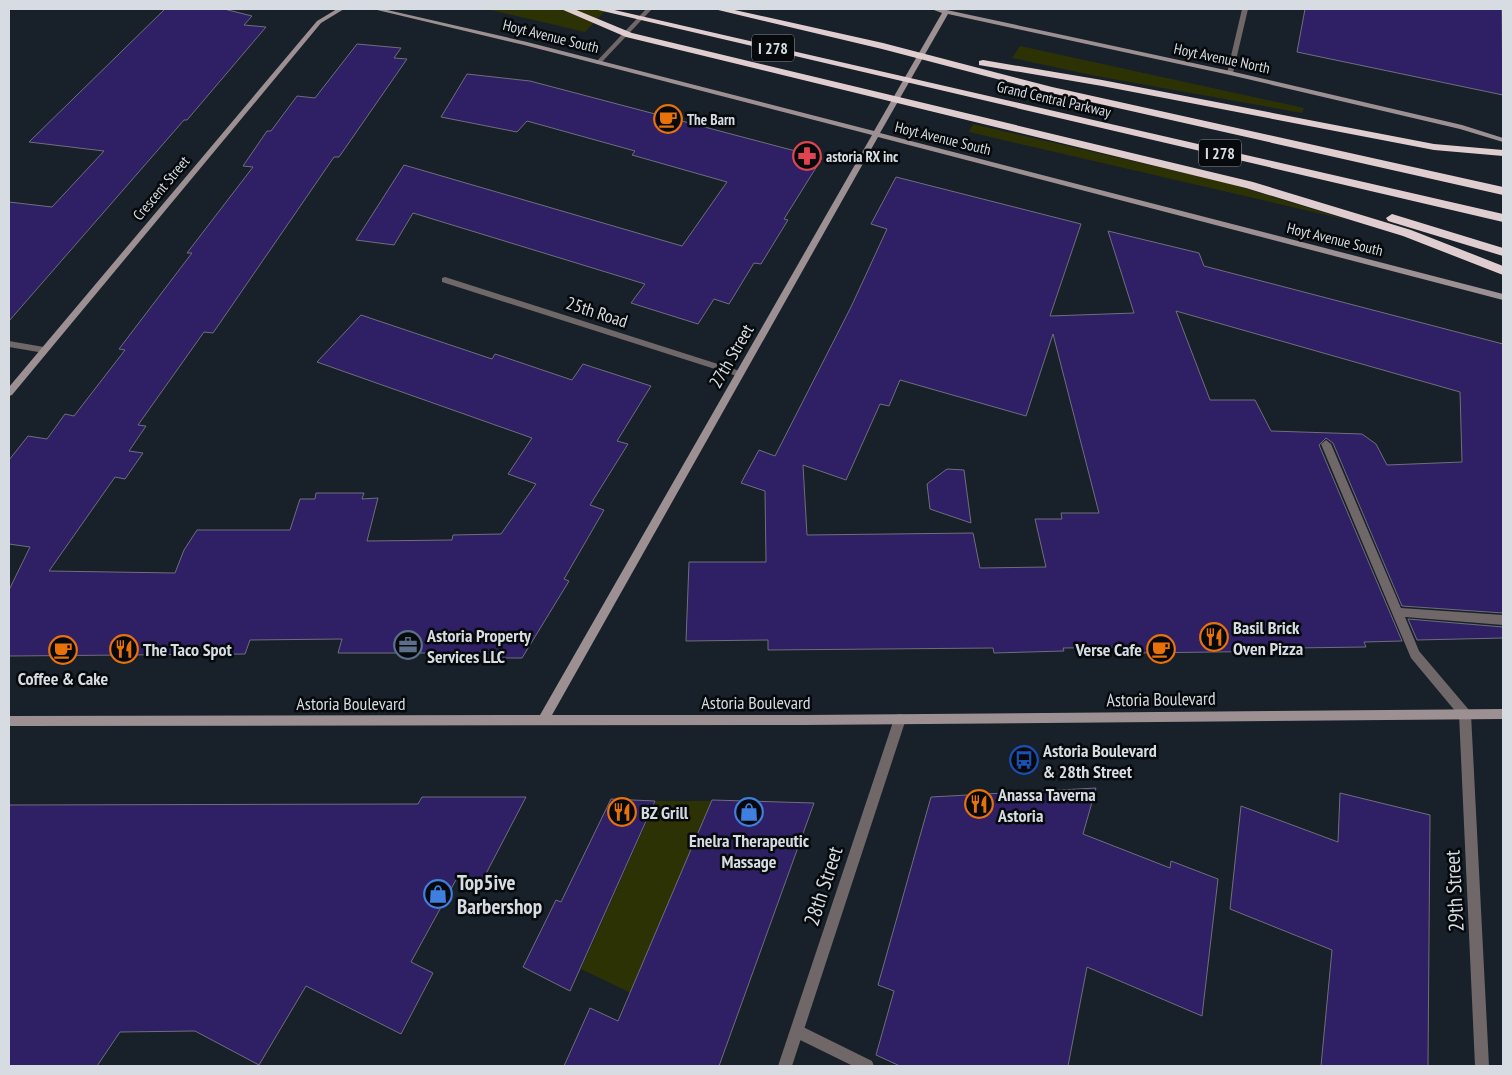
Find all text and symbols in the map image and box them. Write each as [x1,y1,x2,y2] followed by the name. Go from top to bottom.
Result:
[501,15,601,57] street label: Hoyt Avenue South
[752,34,794,62] road number: I 278
[1172,39,1272,77] street label: Hoyt Avenue North
[995,77,1113,121] street label: Grand Central Parkway
[653,104,683,134] cafe icon: The Barn
[687,110,735,129] place label: The Barn
[893,117,993,159] street label: Hoyt Avenue South
[1199,140,1241,167] road number: I 278
[792,141,822,171] pharmacy icon: astoria RX inc
[826,147,899,166] place label: astoria RX inc
[129,152,193,224] street label: Crescent Street
[1285,218,1385,260] street label: Hoyt Avenue South
[563,291,631,333] street label: 25th Road
[704,320,758,392] street label: 27th Street
[1233,616,1303,660] place label: Basil Brick Oven Pizza
[1199,622,1229,652] restaurant icon: Basil Brick Oven Pizza
[426,624,532,668] place label: Astoria Property Services LLC
[393,630,423,660] office icon: Astoria Property Services LLC
[109,634,139,664] restaurant icon: The Taco Spot
[1146,634,1176,664] cafe icon: Verse Cafe
[48,635,78,665] cafe icon: Coffee & Cake
[143,638,233,661] place label: The Taco Spot
[1075,638,1142,661] place label: Verse Cafe
[18,667,108,690] place label: Coffee & Cake
[1106,687,1216,711] street label: Astoria Boulevard
[701,691,811,714] street label: Astoria Boulevard
[296,692,406,715] street label: Astoria Boulevard
[1042,739,1157,783] place label: Astoria Boulevard & 28th Street
[1009,745,1039,775] bus stop icon: Astoria Boulevard & 28th Street
[997,783,1096,827] place label: Anassa Taverna Astoria
[964,789,994,819] restaurant icon: Anassa Taverna Astoria
[607,797,637,827] restaurant icon: BZ Grill
[734,797,764,827] shop icon: Enelra Therapeutic Massage
[641,801,689,824] place label: BZ Grill
[689,829,810,873] place label: Enelra Therapeutic Massage
[798,843,849,929] street label: 28th Street
[1438,849,1470,933] street label: 29th Street
[457,869,542,920] place label: Top5ive Barbershop
[423,879,453,909] shop icon: Top5ive Barbershop

